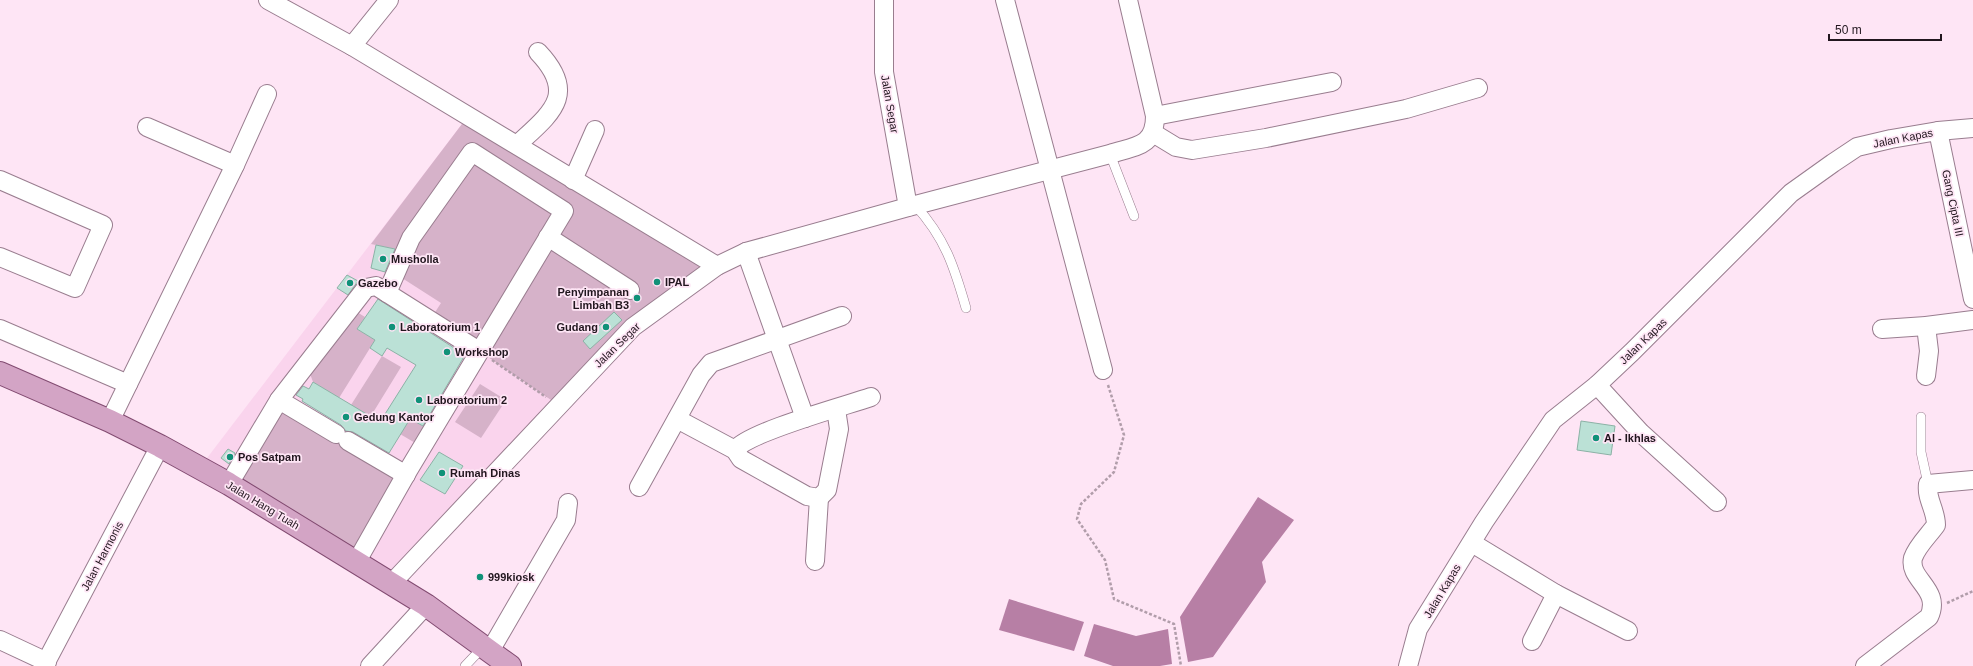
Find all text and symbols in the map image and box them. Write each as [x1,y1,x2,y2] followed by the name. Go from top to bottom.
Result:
[1829,16,1941,42] scale bar
[1835,23,1862,37] text: 50 m
[879,74,901,134] street label: Jalan Segar
[1872,126,1934,150] street label: Jalan Kapas
[1940,169,1966,237] street label: Gang Cipta III
[391,253,440,265] place label: Musholla
[378,254,388,264] marker: Musholla
[665,276,690,288] place label: IPAL
[358,277,398,289] place label: Gazebo
[652,277,662,287] marker: IPAL
[345,278,355,288] marker: Gazebo
[557,286,629,311] place label: Penyimpanan Limbah B3
[632,293,642,303] marker: Penyimpanan Limbah B3
[1617,315,1669,366] street label: Jalan Kapas
[592,320,643,370] street label: Jalan Segar
[400,321,480,333] place label: Laboratorium 1
[556,321,598,333] place label: Gudang
[387,322,397,332] marker: Laboratorium 1
[601,322,611,332] marker: Gudang
[455,346,509,358] place label: Workshop
[442,347,452,357] marker: Workshop
[427,394,507,406] place label: Laboratorium 2
[414,395,424,405] marker: Laboratorium 2
[354,411,435,423] place label: Gedung Kantor
[341,412,351,422] marker: Gedung Kantor
[1604,432,1656,444] place label: Al - Ikhlas
[1591,433,1601,443] marker: Al - Ikhlas
[238,451,301,463] place label: Pos Satpam
[225,452,235,462] marker: Pos Satpam
[450,467,520,479] place label: Rumah Dinas
[437,468,447,478] marker: Rumah Dinas
[224,478,302,532] street label: Jalan Hang Tuah
[79,519,125,593] street label: Jalan Harmonis
[1421,562,1463,620] street label: Jalan Kapas
[488,571,535,583] place label: 999kiosk
[475,572,485,582] marker: 999kiosk

